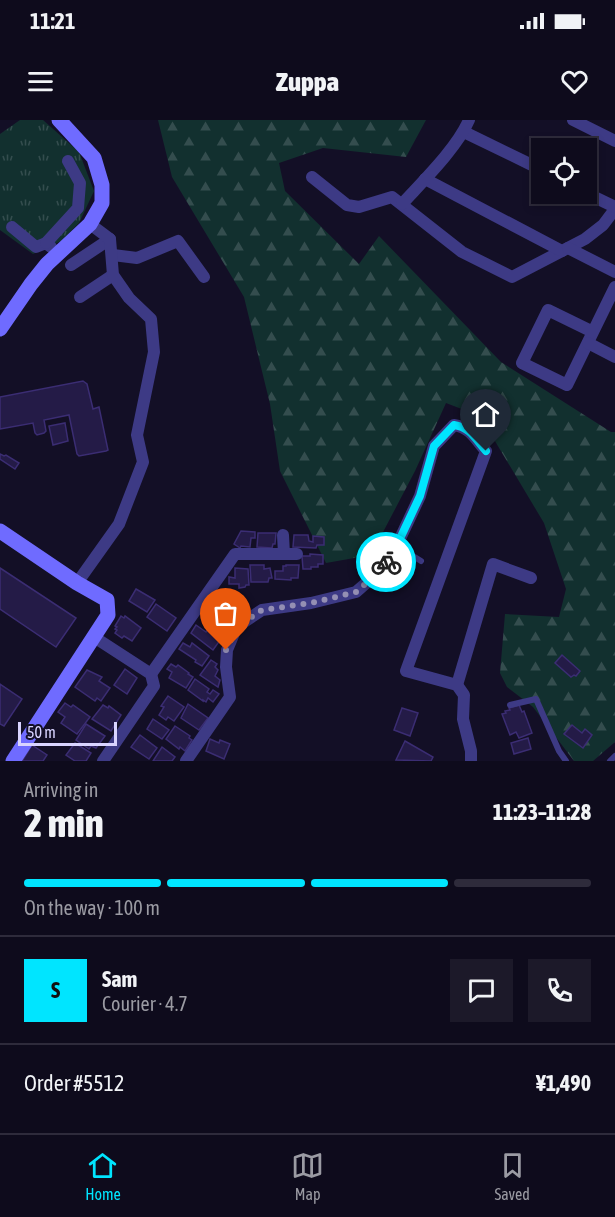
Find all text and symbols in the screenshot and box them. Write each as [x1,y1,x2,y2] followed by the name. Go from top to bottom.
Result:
[30,8,75,34] text: 11:21
[24,65,57,98] icon: menu
[558,65,591,98] icon: heart
[276,66,339,97] text: Zuppa
[531,138,597,204] map controls
[531,138,597,204] button: locate
[460,389,511,451] pin
[469,398,502,431] icon: home
[356,532,416,592] courier
[370,546,403,579] icon: bike
[200,588,251,650] pin
[209,597,242,630] icon: bag
[18,719,117,746] scale bar
[27,723,56,741] text: 50 m
[24,778,98,801] text: Arriving in
[493,799,591,825] text: 11:23–11:28
[24,801,104,845] text: 2 min
[24,896,160,919] text: On the way · 100 m
[450,959,513,1022] button: chat
[528,959,591,1022] button: phone
[102,966,137,992] text: Sam
[51,977,60,1003] text: S
[102,992,188,1015] text: Courier · 4.7
[24,1070,124,1096] text: Order #5512
[536,1070,591,1096] text: ¥1,490
[85,1149,121,1203] tab: Home
[291,1149,324,1203] tab: Map
[494,1149,530,1203] tab: Saved

